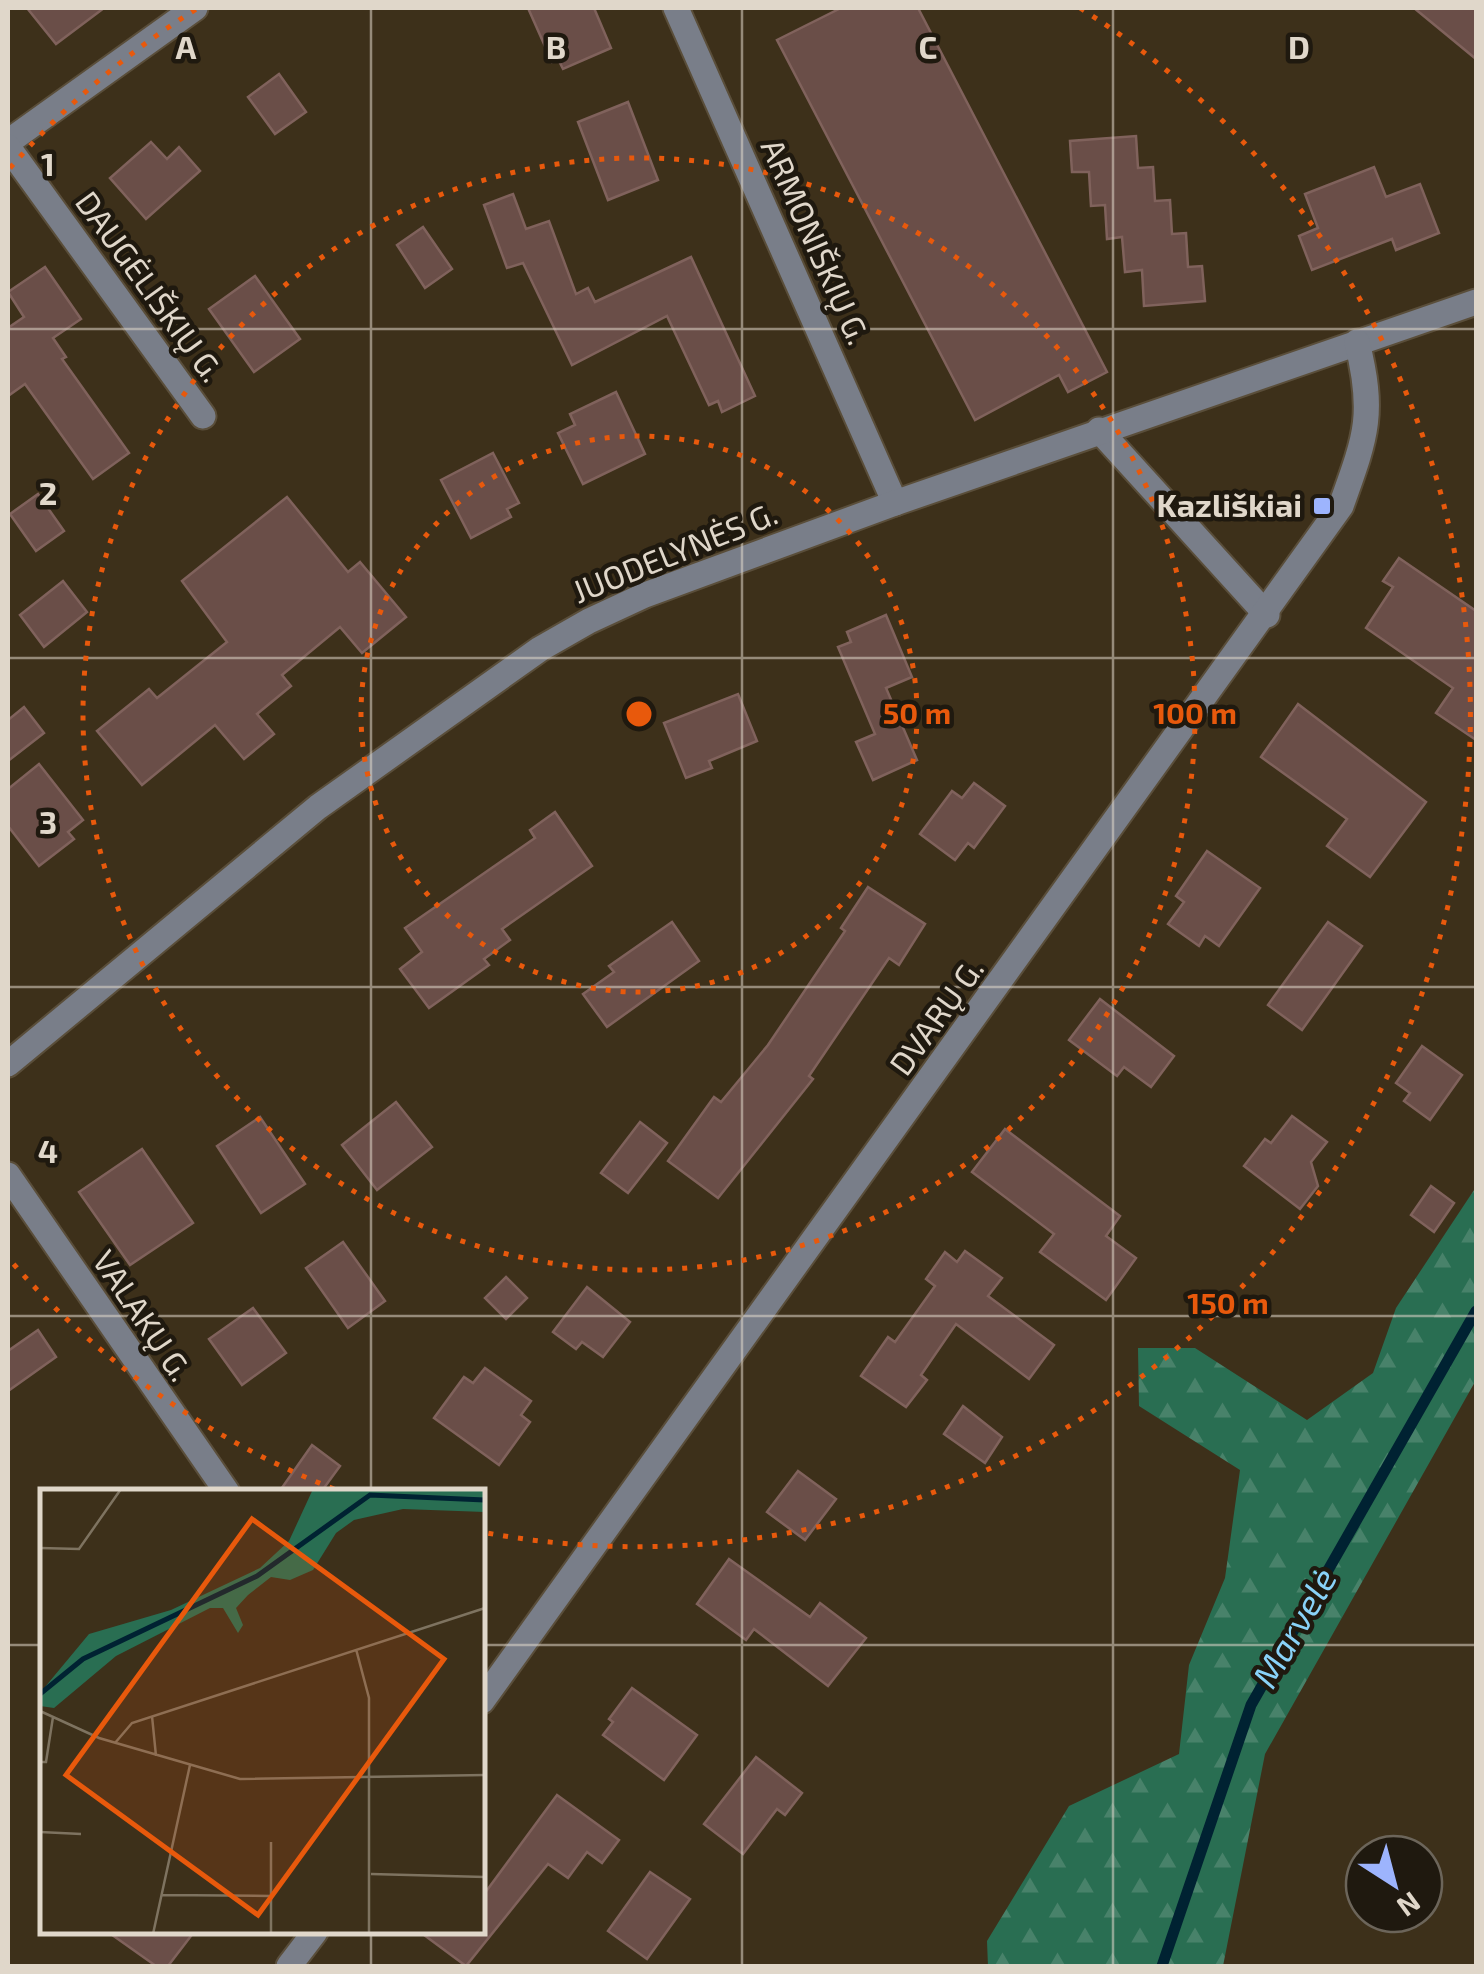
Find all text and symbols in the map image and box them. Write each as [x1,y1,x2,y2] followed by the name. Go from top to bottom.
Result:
[176,27,197,65] text: A
[546,27,566,65] text: B
[919,27,937,65] text: C
[1288,27,1310,65] text: D
[754,132,879,350] street label: ARMONIŠKIŲ G.
[41,144,55,182] text: 1
[68,183,232,389] street label: DAUGĖLIŠKIŲ G.
[39,473,57,511] text: 2
[1157,485,1302,523] place label: Kazliškiai
[566,493,782,609] street label: JUODELYNĖS G.
[1311,495,1333,517] marker: Kazliškiai
[883,694,951,730] text: 50 m
[1153,694,1237,730] text: 100 m
[621,696,657,732] centre of rings
[39,802,57,840] text: 3
[880,950,991,1082] street label: DVARŲ G.
[38,1131,58,1169] text: 4
[85,1242,201,1388] street label: VALAKŲ G.
[1187,1284,1269,1320] text: 150 m
[40,1489,485,1934] inset map
[1242,1560,1344,1694] water label: Marvelė
[1344,1834,1444,1934] north arrow
[1391,1885,1427,1925] text: N

